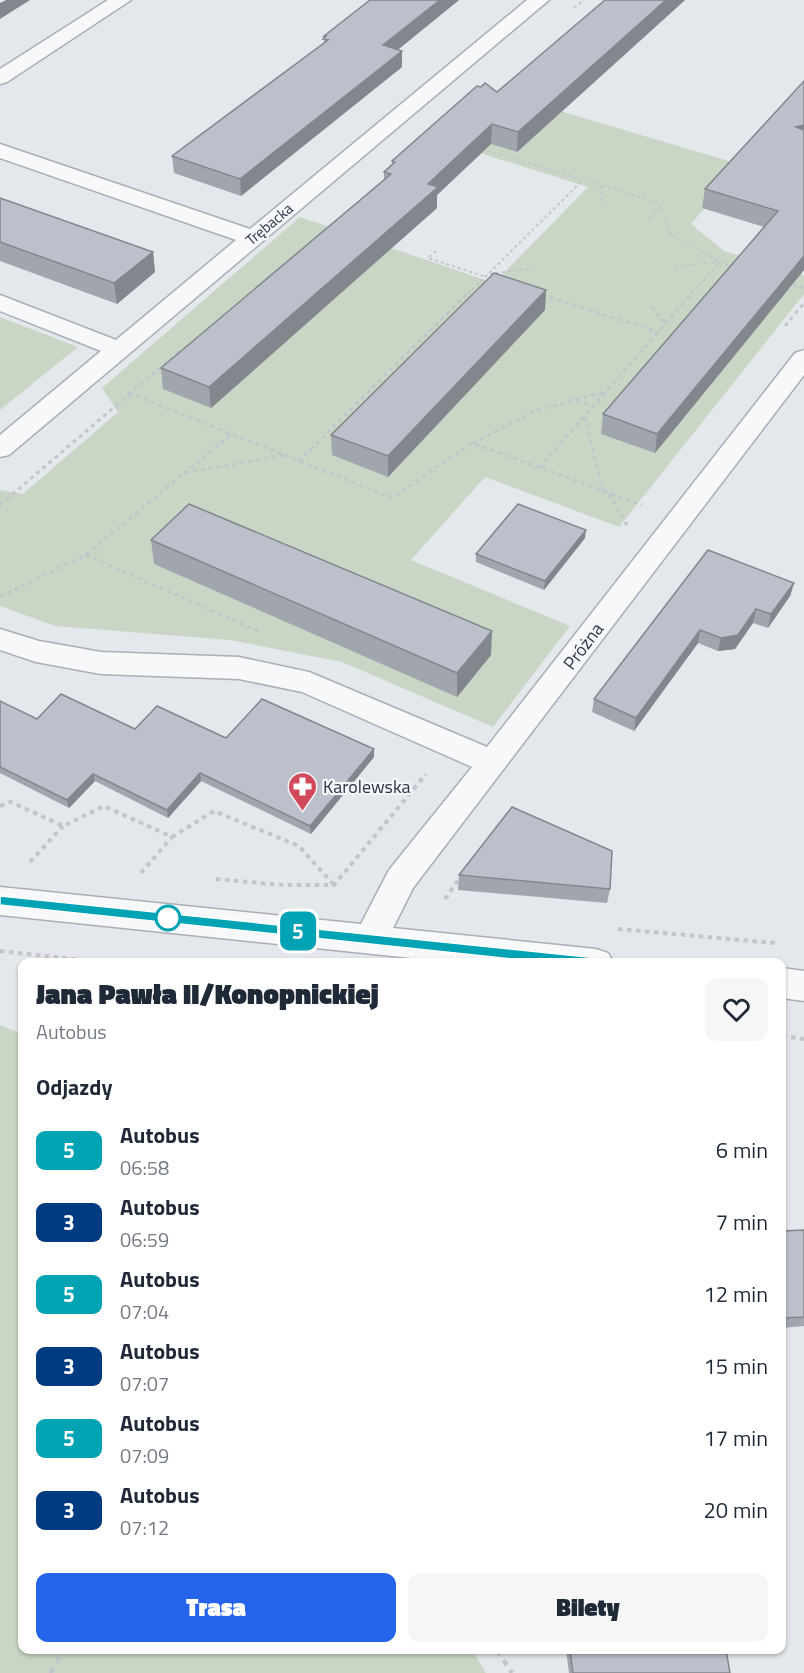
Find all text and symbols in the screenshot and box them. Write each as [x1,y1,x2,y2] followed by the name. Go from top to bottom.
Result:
[240,197,298,251] street label: Trębacka
[556,617,610,675] street label: Próżna
[286,770,318,812] pharmacy icon: Karolewska
[323,773,411,800] place label: Karolewska
[155,905,181,931] unlabelled marker
[278,912,318,950] line badge: 5
[292,915,304,947] text: 5
[36,972,379,1015] text: Jana Pawła II/Konopnickiej
[705,978,768,1041] button: heart
[36,1016,107,1047] text: Autobus
[36,1070,112,1104] text: Odjazdy
[120,1118,200,1152] text: Autobus
[716,1133,768,1167] text: 6 min
[63,1134,75,1166] text: 5
[120,1152,169,1183] text: 06:58
[120,1190,200,1224] text: Autobus
[716,1205,768,1239] text: 7 min
[63,1206,75,1238] text: 3
[120,1224,169,1255] text: 06:59
[120,1262,200,1296] text: Autobus
[703,1277,768,1311] text: 12 min
[63,1278,75,1310] text: 5
[120,1296,169,1327] text: 07:04
[120,1334,200,1368] text: Autobus
[703,1349,768,1383] text: 15 min
[63,1350,75,1382] text: 3
[120,1368,169,1399] text: 07:07
[120,1406,200,1440] text: Autobus
[703,1421,768,1455] text: 17 min
[63,1422,75,1454] text: 5
[120,1440,169,1471] text: 07:09
[120,1478,200,1512] text: Autobus
[703,1493,768,1527] text: 20 min
[63,1494,75,1526] text: 3
[120,1512,169,1543] text: 07:12
[36,1573,396,1642] button: Trasa
[408,1573,768,1642] button: Bilety

